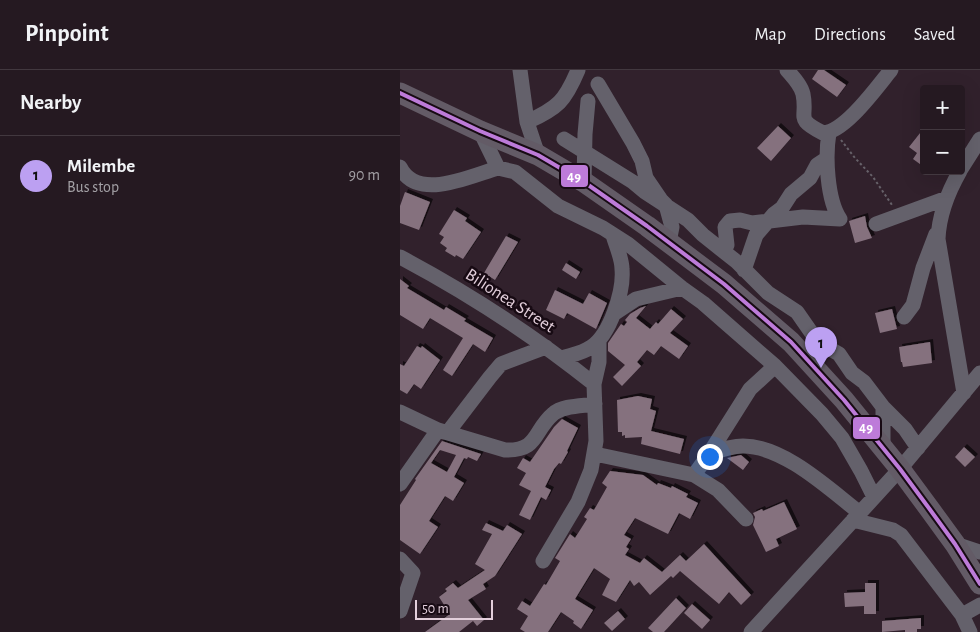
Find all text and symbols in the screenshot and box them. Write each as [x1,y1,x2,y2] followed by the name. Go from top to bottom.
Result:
[25,22,109,46] text: Pinpoint
[755,26,786,44] text: Map
[814,26,886,44] text: Directions
[914,26,955,44] text: Saved
[920,85,965,175] map controls
[920,85,965,130] button: +
[20,92,81,113] text: Nearby
[920,130,965,175] button: −
[67,157,135,176] text: Milembe
[560,164,589,188] line badge: 49
[33,167,39,183] text: 1
[349,167,380,183] text: 90 m
[567,170,581,184] text: 49
[67,179,119,195] text: Bus stop
[462,265,558,337] street label: Bilionea Street
[805,327,837,368] pin: 1
[852,416,881,440] line badge: 49
[859,421,873,435] text: 49
[697,444,723,470] your location
[415,597,492,620] scale bar
[422,602,449,616] text: 50 m

